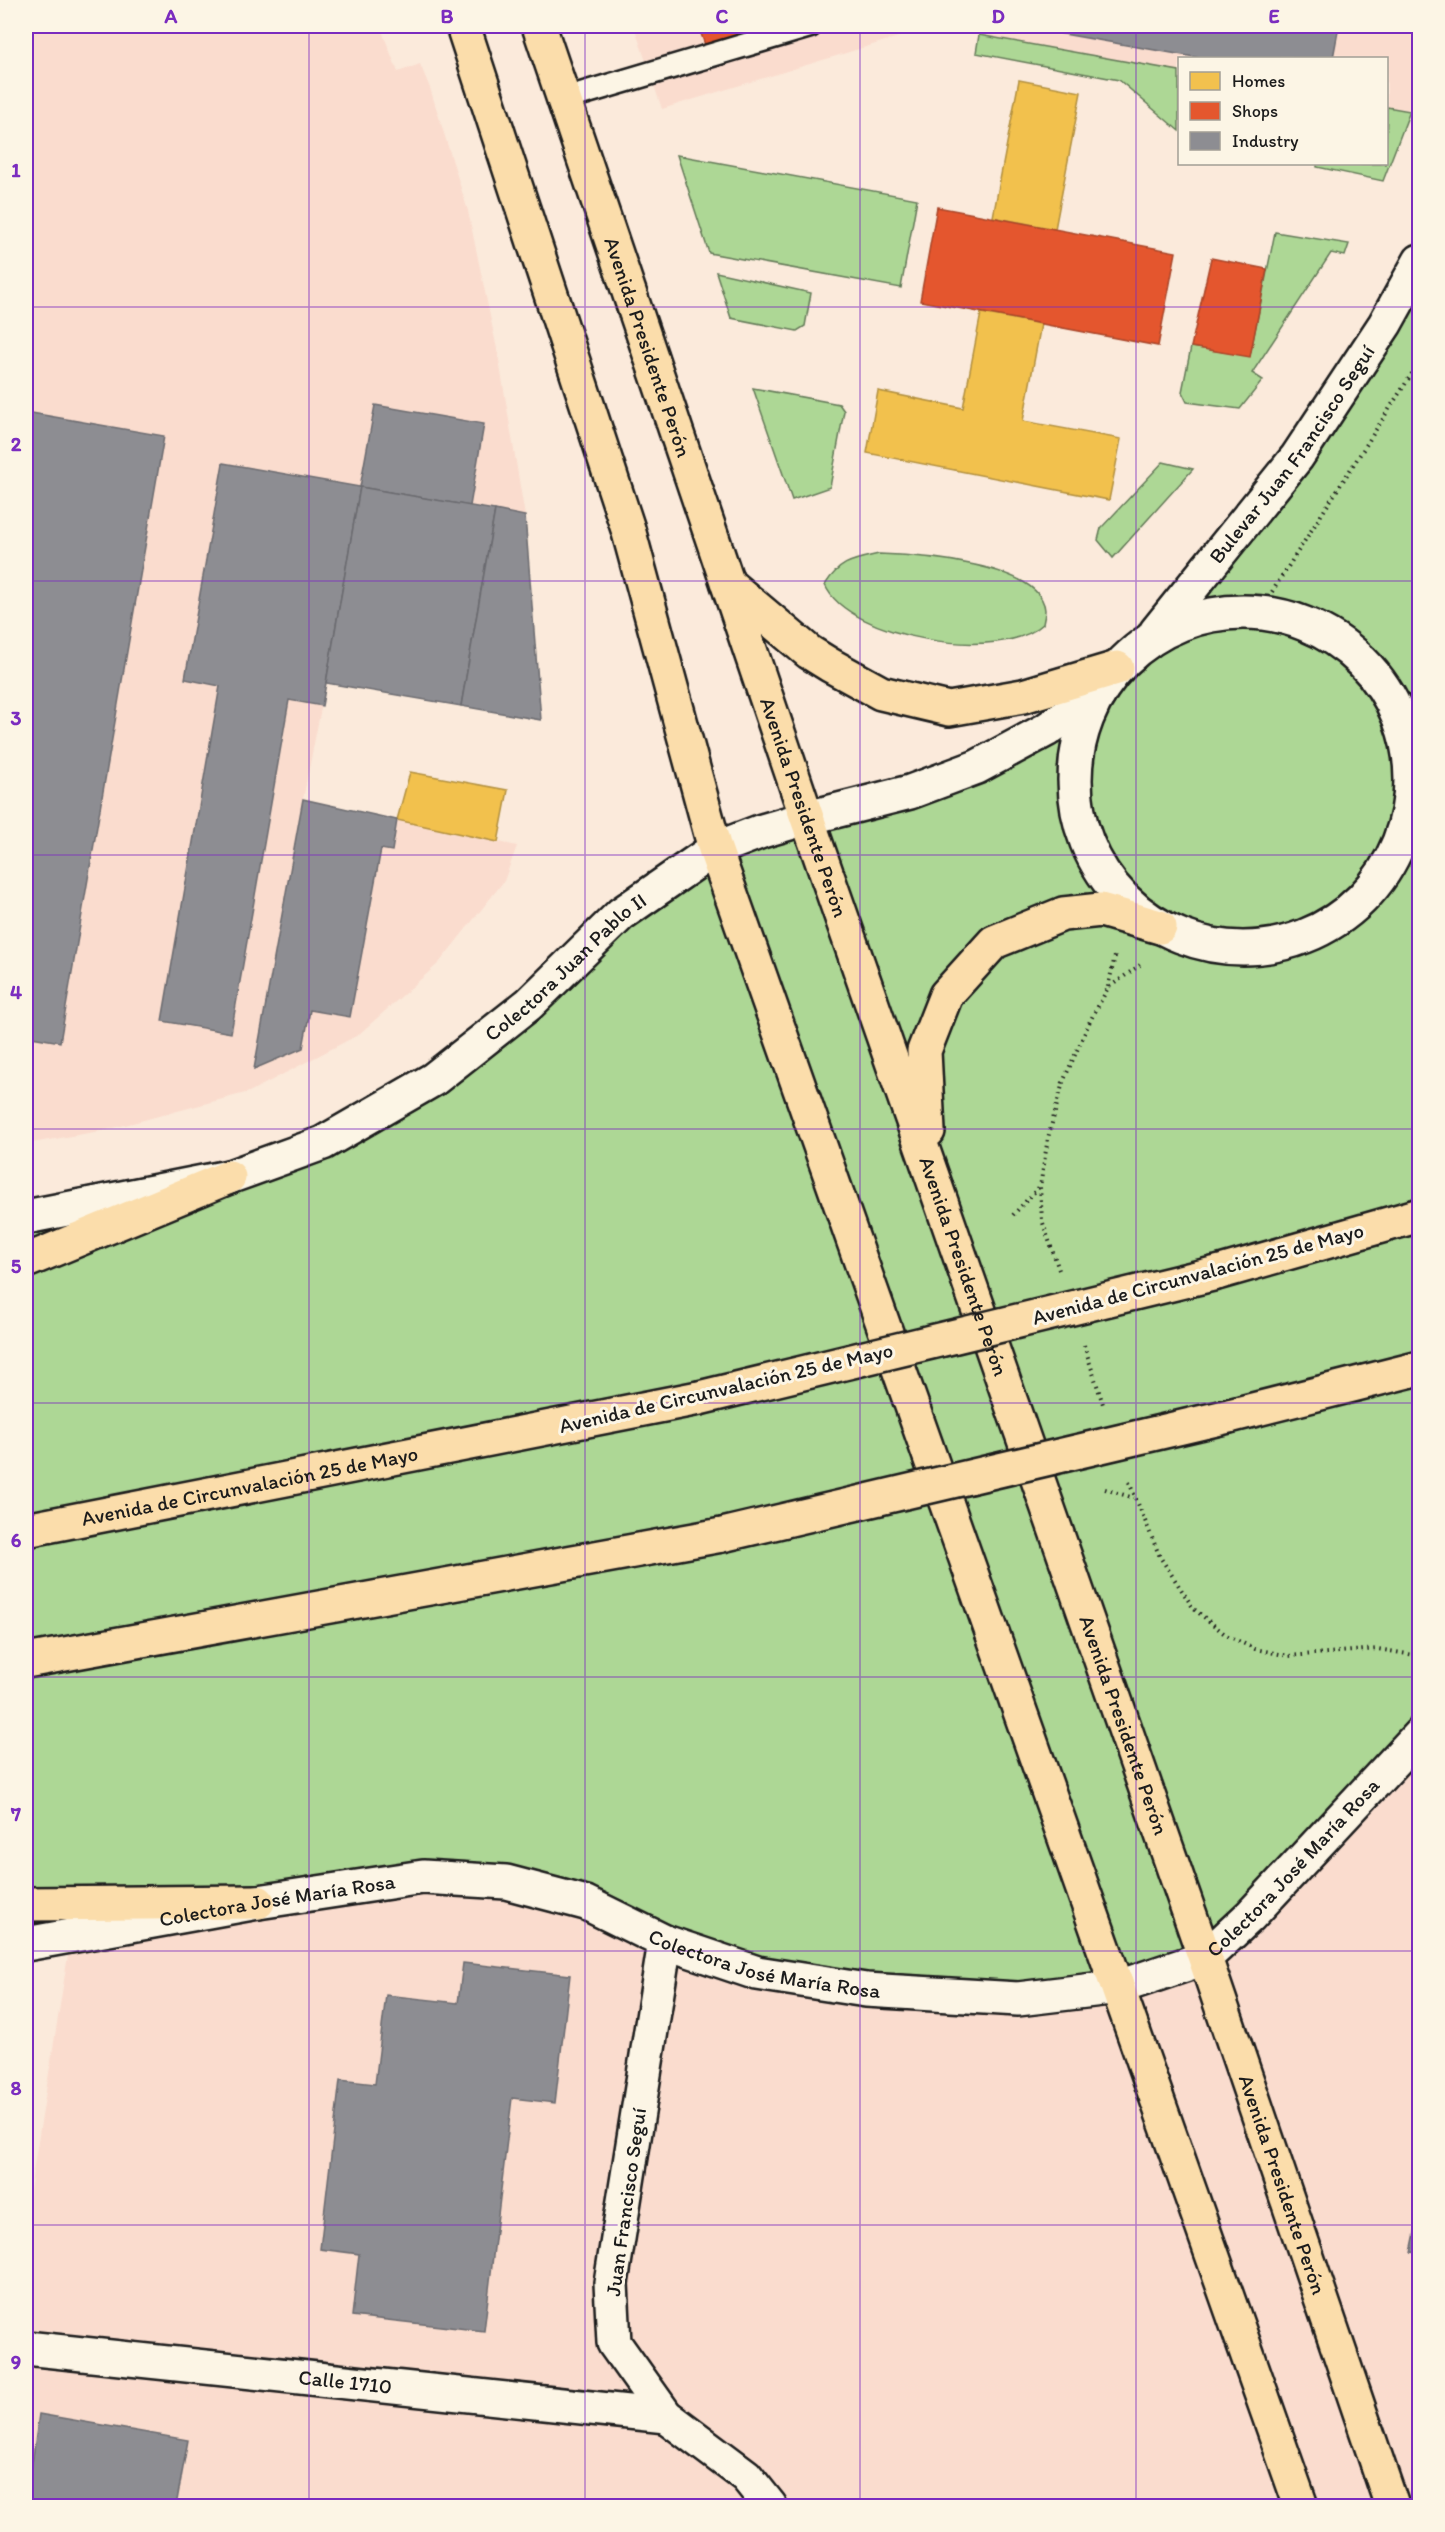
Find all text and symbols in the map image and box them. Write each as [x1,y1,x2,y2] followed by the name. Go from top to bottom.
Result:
[164,4,178,28] text: A
[441,4,454,28] text: B
[716,4,729,28] text: C
[991,4,1005,28] text: D
[1268,4,1280,28] text: E
[1178,57,1388,165] legend
[1232,70,1285,92] text: Homes
[1232,100,1278,122] text: Shops
[1232,130,1299,152] text: Industry
[11,158,21,182] text: 1
[599,234,697,460] street label: Avenida Presidente Perón
[1203,340,1380,568] street label: Bulevar Juan Francisco Seguí
[11,432,22,456] text: 2
[755,694,854,921] street label: Avenida Presidente Perón
[11,706,22,730] text: 3
[479,887,651,1046] street label: Colectora Juan Pablo II
[10,980,22,1004] text: 4
[914,1153,1014,1379] street label: Avenida Presidente Perón
[1029,1217,1366,1330] street label: Avenida de Circunvalación 25 de Mayo
[11,1254,22,1278] text: 5
[556,1337,895,1438] street label: Avenida de Circunvalación 25 de Mayo
[79,1440,420,1531] street label: Avenida de Circunvalación 25 de Mayo
[11,1528,22,1552] text: 6
[1074,1612,1174,1838] street label: Avenida Presidente Perón
[1201,1773,1384,1962] street label: Colectora José María Rosa
[10,1802,21,1826] text: 7
[157,1868,397,1932] street label: Colectora José María Rosa
[645,1923,881,2003] street label: Colectora José María Rosa
[1234,2071,1332,2298] street label: Avenida Presidente Perón
[11,2076,22,2100] text: 8
[600,2106,651,2298] street label: Juan Francisco Seguí
[11,2350,21,2374] text: 9
[297,2364,393,2399] street label: Calle 1710

